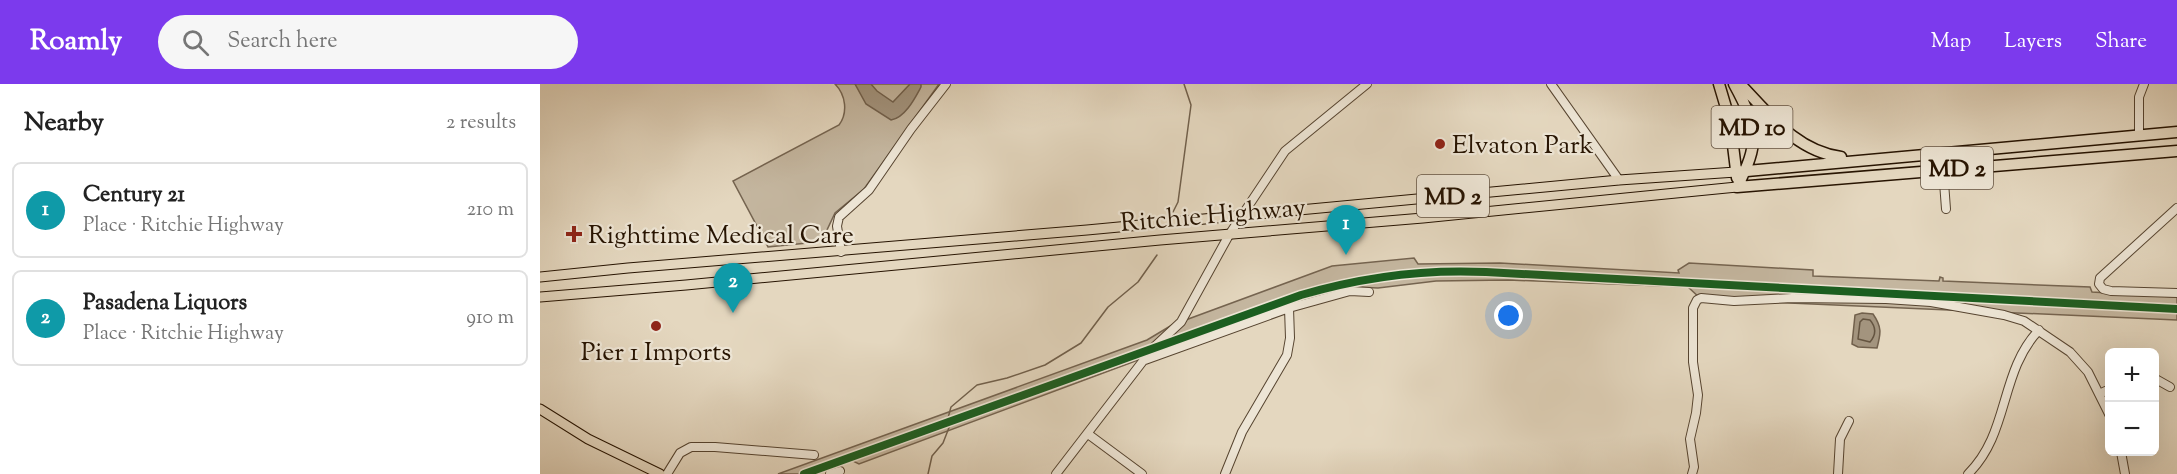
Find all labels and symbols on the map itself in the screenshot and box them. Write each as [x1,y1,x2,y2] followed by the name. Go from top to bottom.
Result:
[1712,106,1792,148] road number: MD 10
[1452,128,1594,165] place label: Elvaton Park
[1433,137,1447,151] marker: Elvaton Park
[1921,147,1993,189] road number: MD 2
[1417,175,1489,217] road number: MD 2
[1119,190,1308,243] street label: Ritchie Highway
[1326,206,1366,255] pin: 1
[588,218,854,255] place label: Righttime Medical Care
[565,225,583,243] marker: Righttime Medical Care
[714,264,752,313] pin: 2
[1494,301,1523,330] your location
[649,319,663,333] marker: Pier 1 Imports
[581,335,731,372] place label: Pier 1 Imports

